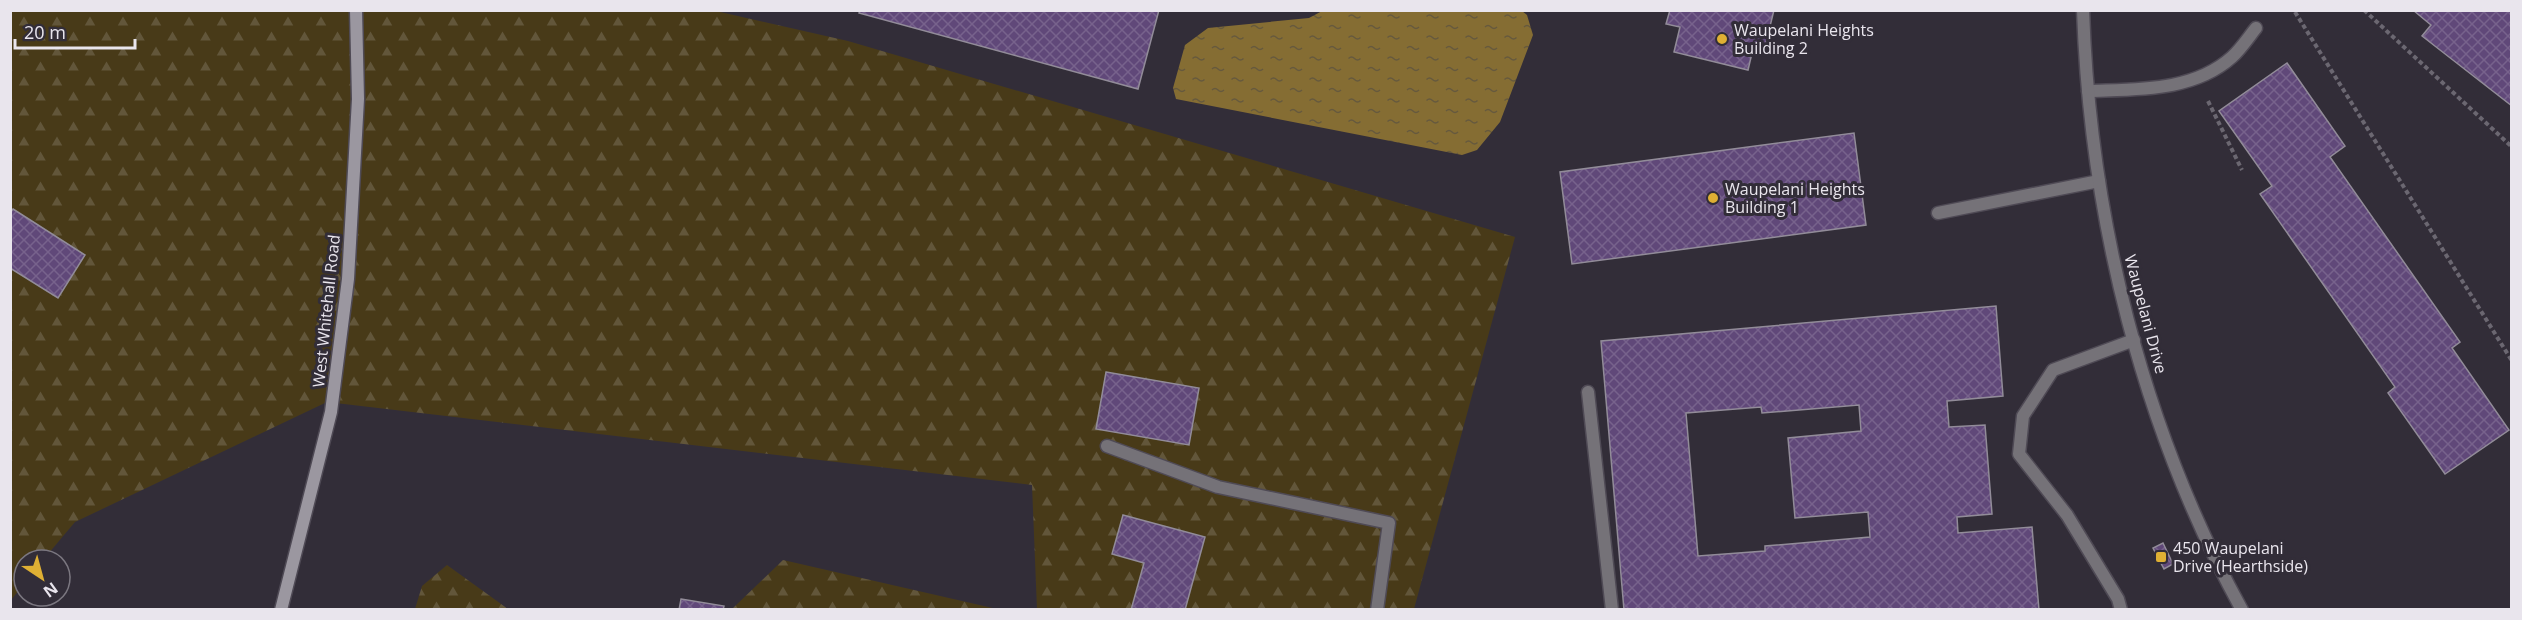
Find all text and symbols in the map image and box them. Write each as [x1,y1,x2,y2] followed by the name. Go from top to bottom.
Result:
[15,12,135,50] scale bar
[1734,19,1874,59] place label: Waupelani Heights Building 2
[24,20,66,44] text: 20 m
[1715,32,1729,46] marker: Waupelani Heights Building 2
[1725,178,1865,218] place label: Waupelani Heights Building 1
[1706,191,1720,205] marker: Waupelani Heights Building 1
[307,233,345,389] street label: West Whitehall Road
[2120,252,2172,376] street label: Waupelani Drive
[2173,537,2308,577] place label: 450 Waupelani Drive (Hearthside)
[12,548,72,608] north arrow
[2154,550,2168,564] marker: 450 Waupelani Drive (Hearthside)
[39,577,63,603] text: N

